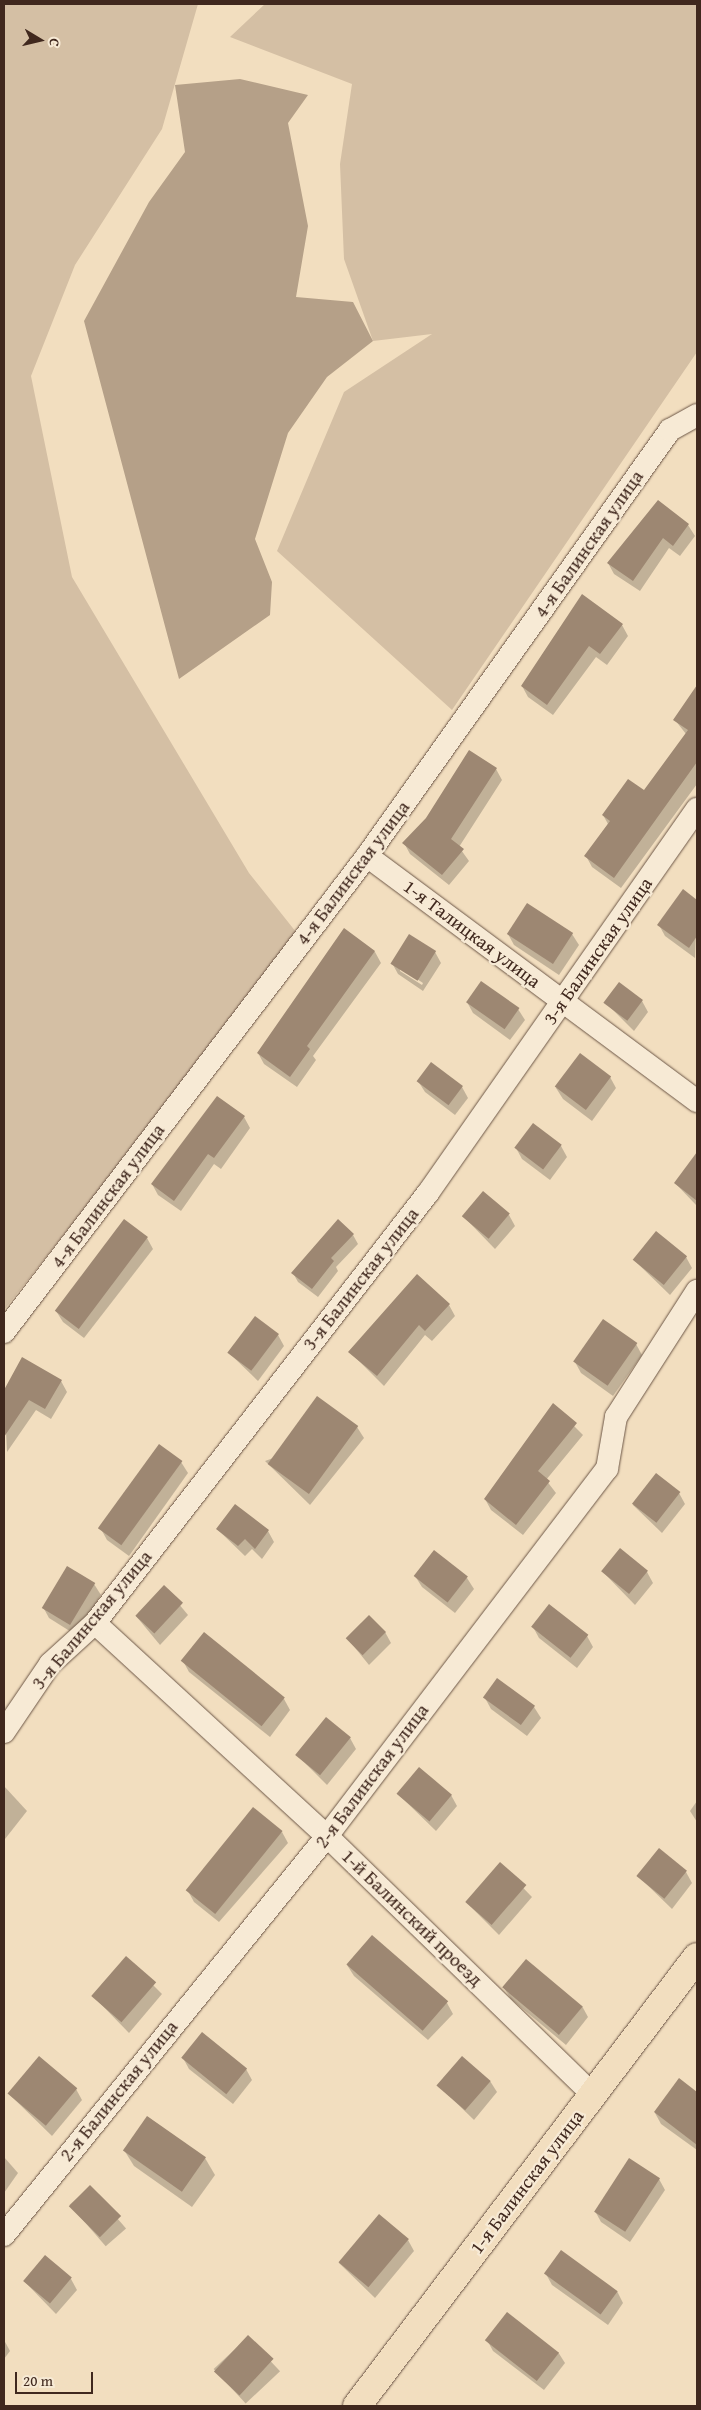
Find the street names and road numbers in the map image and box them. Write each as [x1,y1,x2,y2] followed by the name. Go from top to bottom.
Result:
[530,466,648,622] street label: 4-я Балинская улица
[291,796,415,950] street label: 4-я Балинская улица
[539,873,657,1029] street label: 3-я Балинская улица
[399,875,545,993] street label: 1-я Талицкая улица
[46,1119,170,1273] street label: 4-я Балинская улица
[298,1203,424,1355] street label: 3-я Балинская улица
[27,1546,157,1694] street label: 3-я Балинская улица
[310,1699,434,1853] street label: 2-я Балинская улица
[337,1845,487,1991] street label: 1-й Балинский проезд
[55,2016,183,2166] street label: 2-я Балинская улица
[465,2105,589,2259] street label: 1-я Балинская улица

